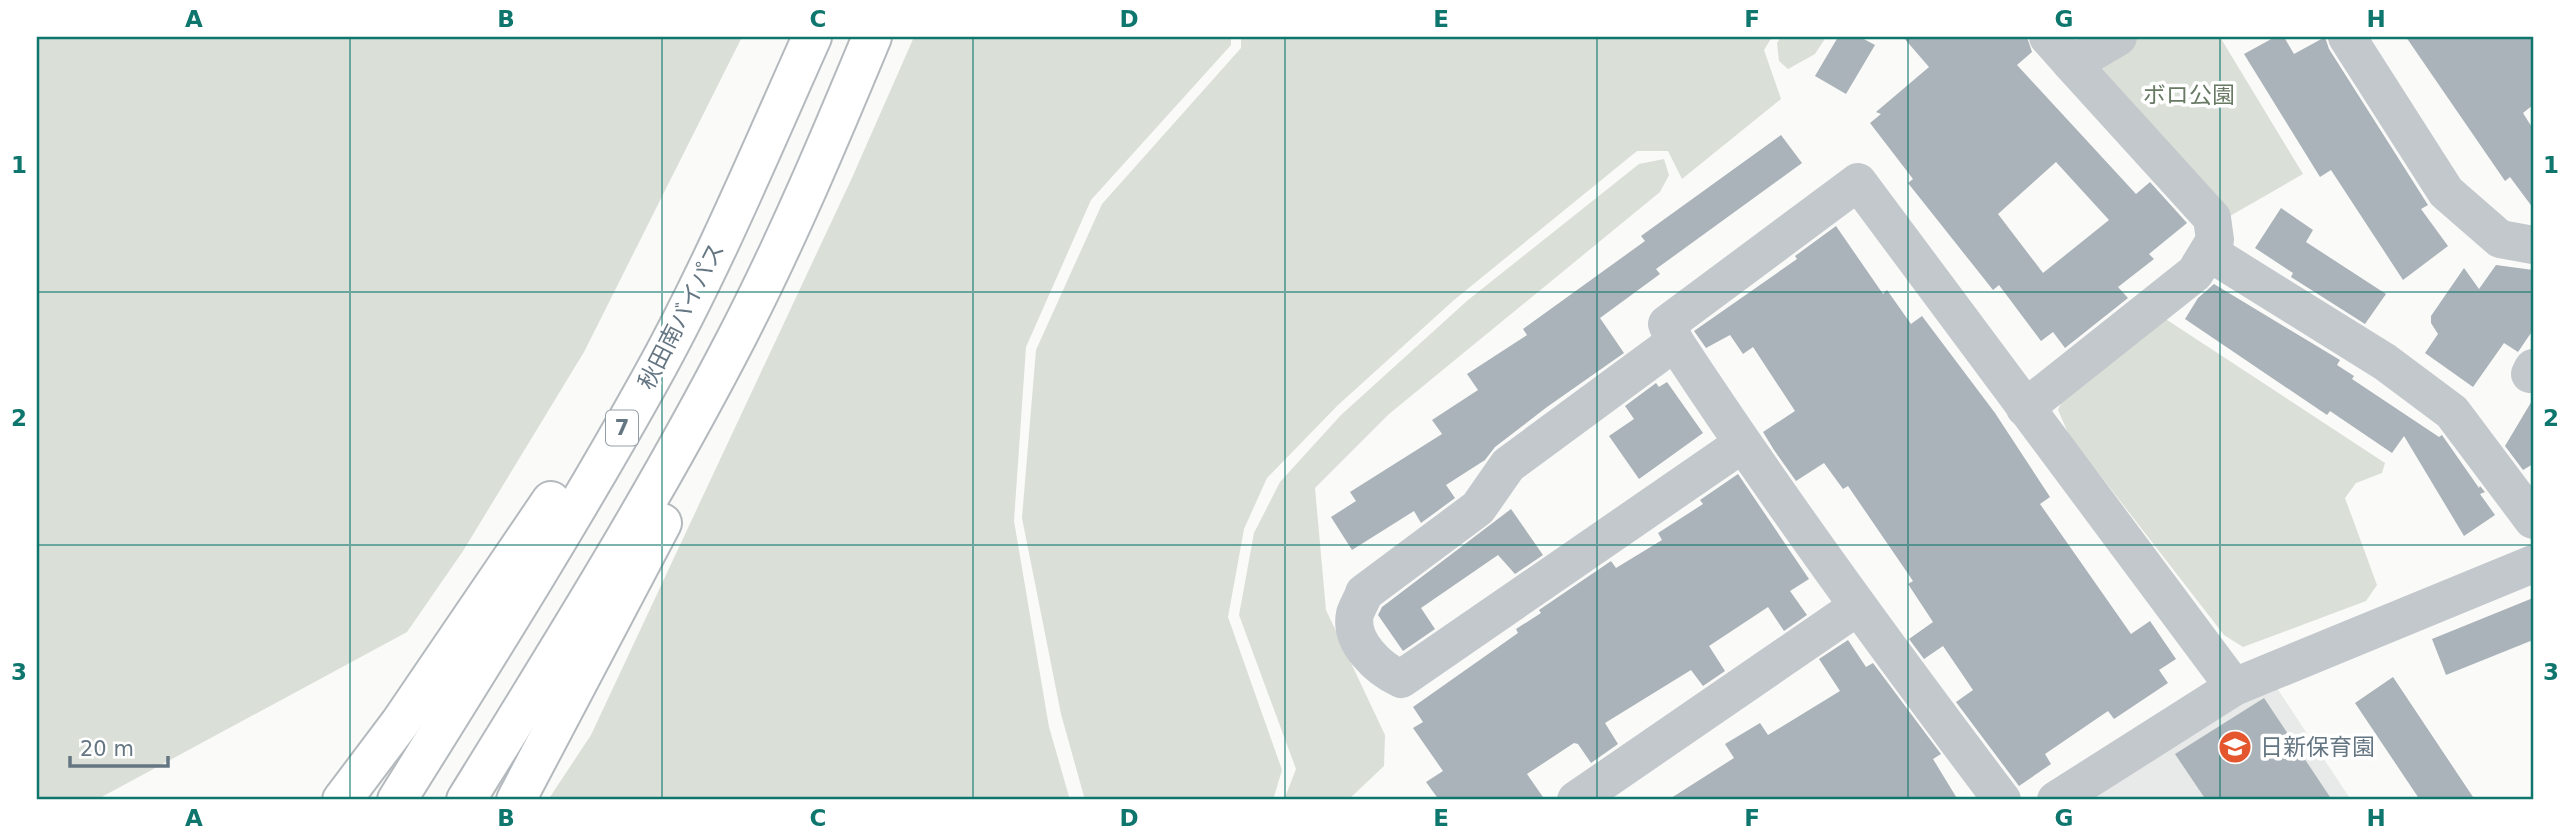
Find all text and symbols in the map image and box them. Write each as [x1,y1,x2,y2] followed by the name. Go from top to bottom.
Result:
[185,6,203,32] text: A
[497,6,515,32] text: B
[810,6,826,32] text: C
[1119,6,1139,32] text: D
[1433,6,1449,32] text: E
[1744,6,1760,32] text: F
[2055,6,2073,32] text: G
[2366,6,2386,32] text: H
[2143,82,2235,108] park label: ボロ公園
[11,152,27,178] text: 1
[2543,152,2559,178] text: 1
[633,239,729,393] street label: 秋田南バイパス
[11,405,27,431] text: 2
[2543,405,2559,431] text: 2
[606,410,638,446] road number: 7
[11,659,27,685] text: 3
[2543,659,2559,685] text: 3
[70,725,168,769] scale bar
[2216,728,2254,766] school or university icon: 日新保育園
[2260,734,2375,760] place label: 日新保育園
[80,737,134,761] text: 20 m
[185,805,203,831] text: A
[497,805,515,831] text: B
[810,805,826,831] text: C
[1119,805,1139,831] text: D
[1433,805,1449,831] text: E
[1744,805,1760,831] text: F
[2055,805,2073,831] text: G
[2366,805,2386,831] text: H

